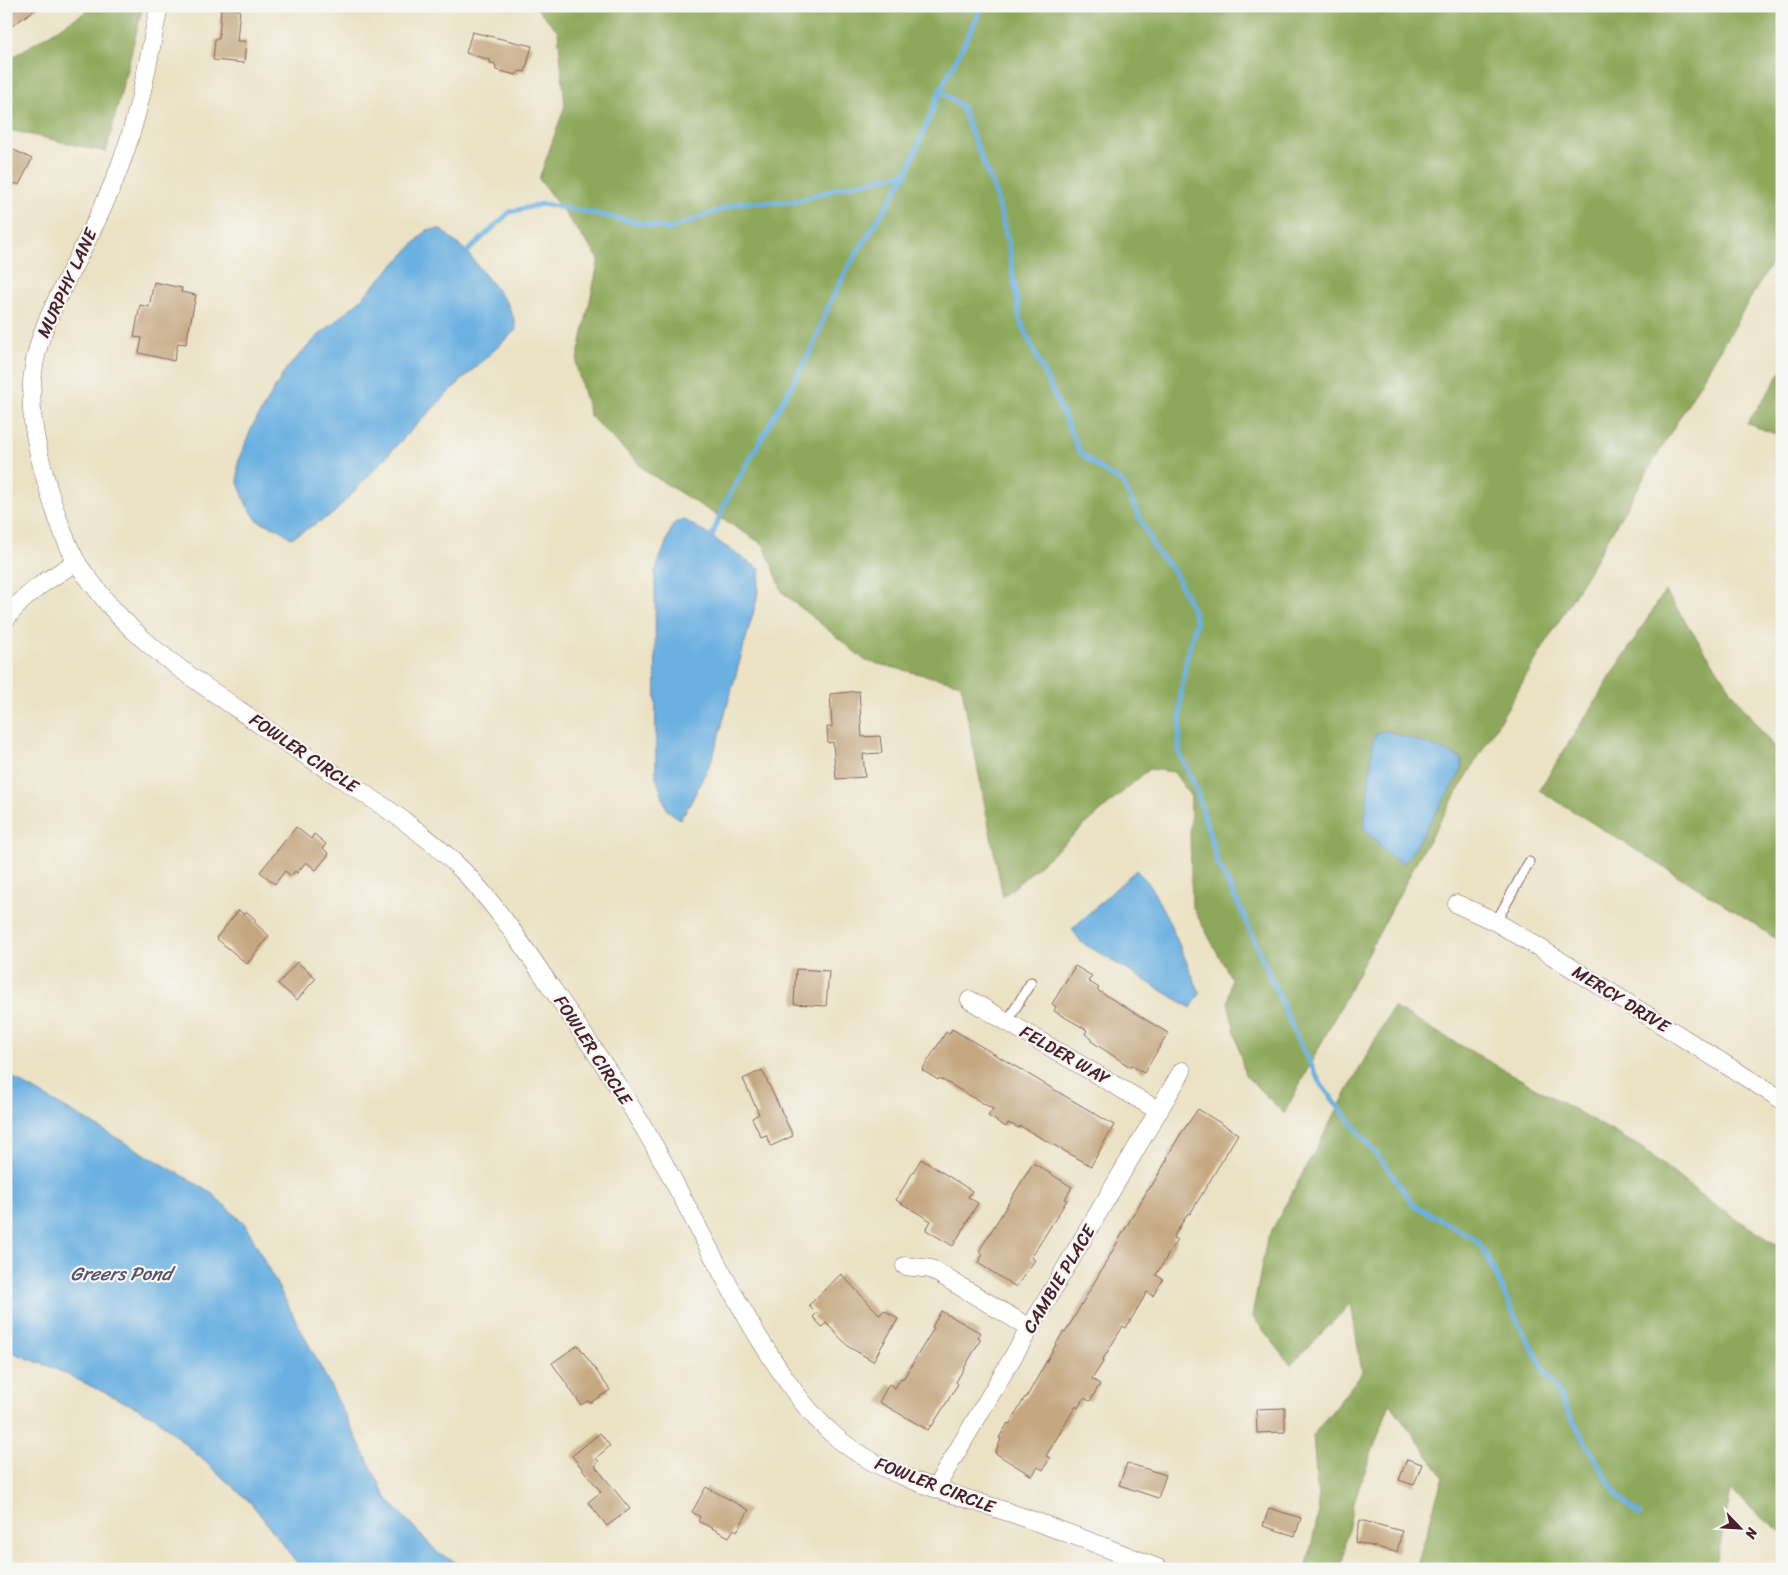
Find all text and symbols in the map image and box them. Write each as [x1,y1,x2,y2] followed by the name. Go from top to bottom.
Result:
[28,222,107,343] street label: MURPHY LANE
[243,704,366,802] street label: FOWLER CIRCLE
[1566,956,1677,1042] street label: MERCY DRIVE
[545,988,641,1113] street label: FOWLER CIRCLE
[1014,1016,1117,1094] street label: FELDER WAY
[1014,1218,1105,1340] street label: CAMBIE PLACE
[71,1257,176,1290] water label: Greers Pond
[870,1447,1001,1523] street label: FOWLER CIRCLE
[1716,1502,1766,1552] north arrow
[1738,1523,1765,1543] text: N

